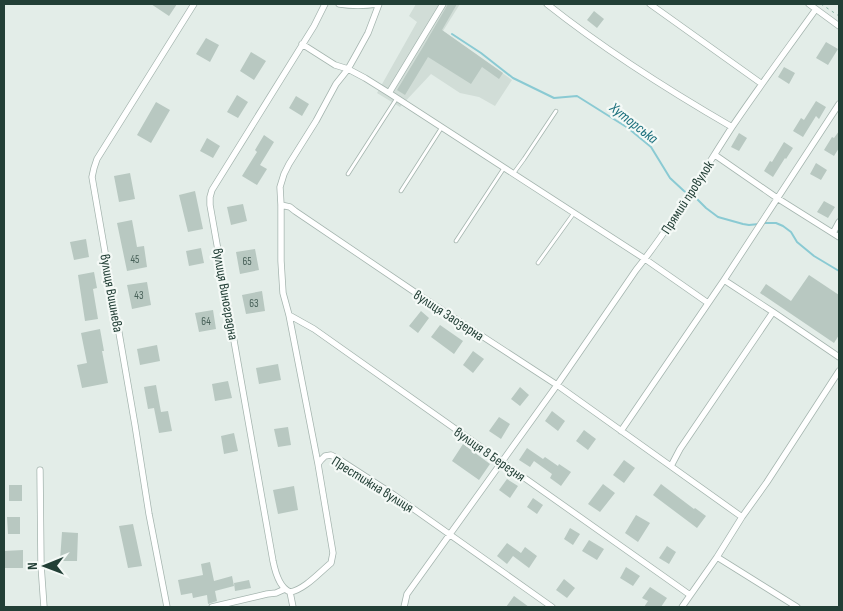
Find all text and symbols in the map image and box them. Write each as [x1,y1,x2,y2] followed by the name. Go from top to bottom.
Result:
[605,98,662,148] water label: Хуторська
[657,157,718,237] street label: Прямий провулок
[209,247,242,341] street label: вулиця Виноградна
[96,253,127,334] street label: вулиця Вишнева
[130,253,140,266] house number: 45
[242,255,252,268] house number: 65
[410,286,487,344] street label: вулиця Заозерна
[134,289,144,302] house number: 43
[249,297,259,310] house number: 63
[201,315,211,328] house number: 64
[451,424,529,485] street label: вулиця 8 Березня
[329,453,417,516] street label: Престижна вулиця
[20,541,70,591] north arrow
[24,562,41,570] text: N

